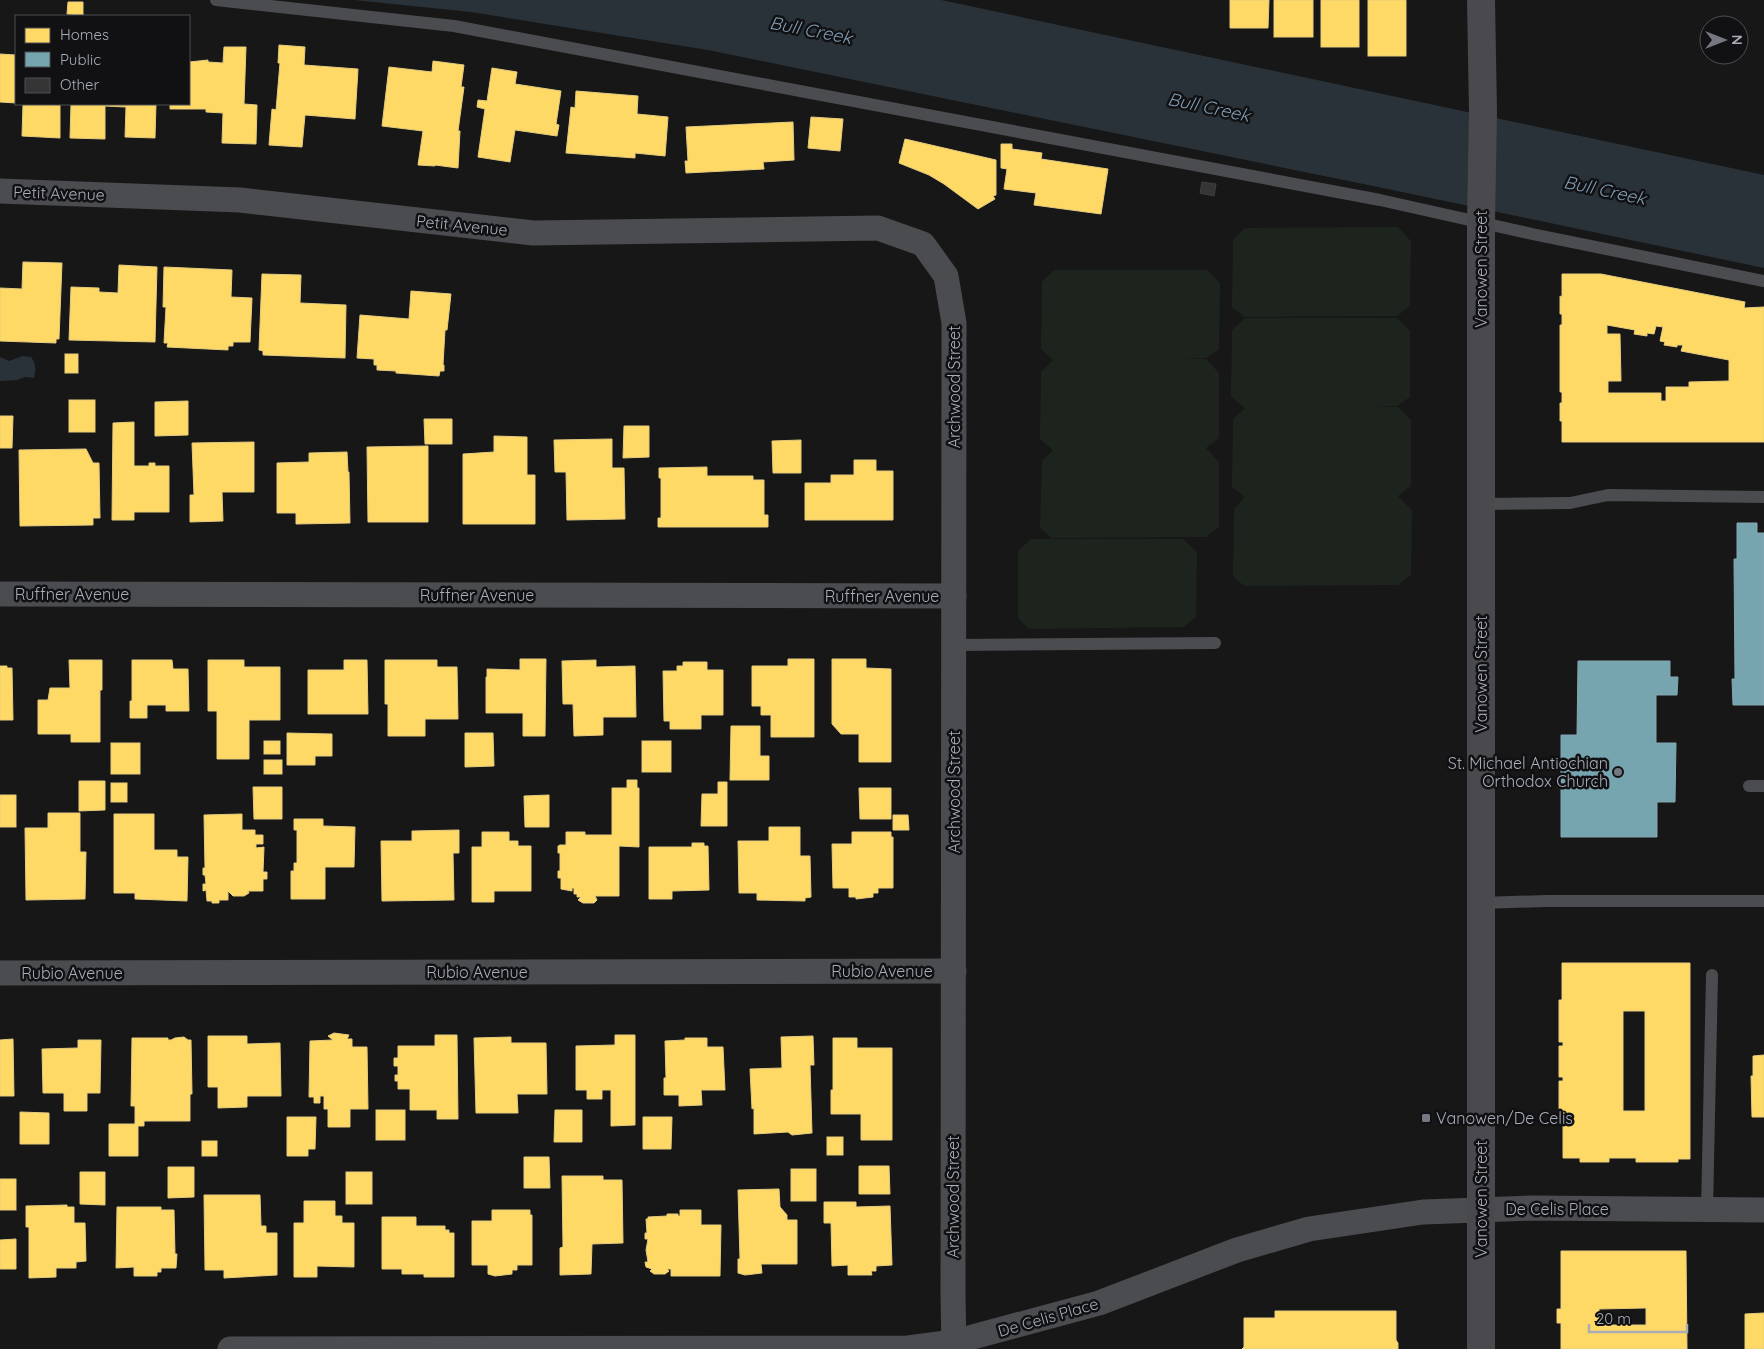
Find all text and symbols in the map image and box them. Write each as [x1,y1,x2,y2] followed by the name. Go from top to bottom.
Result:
[768,11,855,50] water label: Bull Creek
[15,15,190,105] legend
[1699,15,1749,65] north arrow
[60,25,109,44] text: Homes
[1728,35,1746,45] text: N
[60,50,101,69] text: Public
[60,75,100,94] text: Other
[1166,87,1254,127] water label: Bull Creek
[1562,170,1650,210] water label: Bull Creek
[13,181,105,205] street label: Petit Avenue
[415,210,509,240] street label: Petit Avenue
[1471,210,1491,328] street label: Vanowen Street
[944,326,964,448] street label: Archwood Street
[15,584,129,604] street label: Ruffner Avenue
[420,585,534,605] street label: Ruffner Avenue
[825,586,939,606] street label: Ruffner Avenue
[1471,615,1491,733] street label: Vanowen Street
[944,731,964,853] street label: Archwood Street
[1448,753,1608,791] place label: St. Michael Antiochian Orthodox Church
[1612,766,1624,778] marker: St. Michael Antiochian Orthodox Church
[831,961,933,981] street label: Rubio Avenue
[426,962,528,982] street label: Rubio Avenue
[21,963,123,983] street label: Rubio Avenue
[1436,1108,1573,1128] place label: Vanowen/De Celis
[1420,1112,1432,1124] marker: Vanowen/De Celis
[943,1136,963,1258] street label: Archwood Street
[1471,1140,1491,1258] street label: Vanowen Street
[1505,1199,1609,1219] street label: De Celis Place
[995,1293,1101,1341] street label: De Celis Place
[1589,1302,1686,1334] scale bar
[1596,1309,1631,1328] text: 20 m

